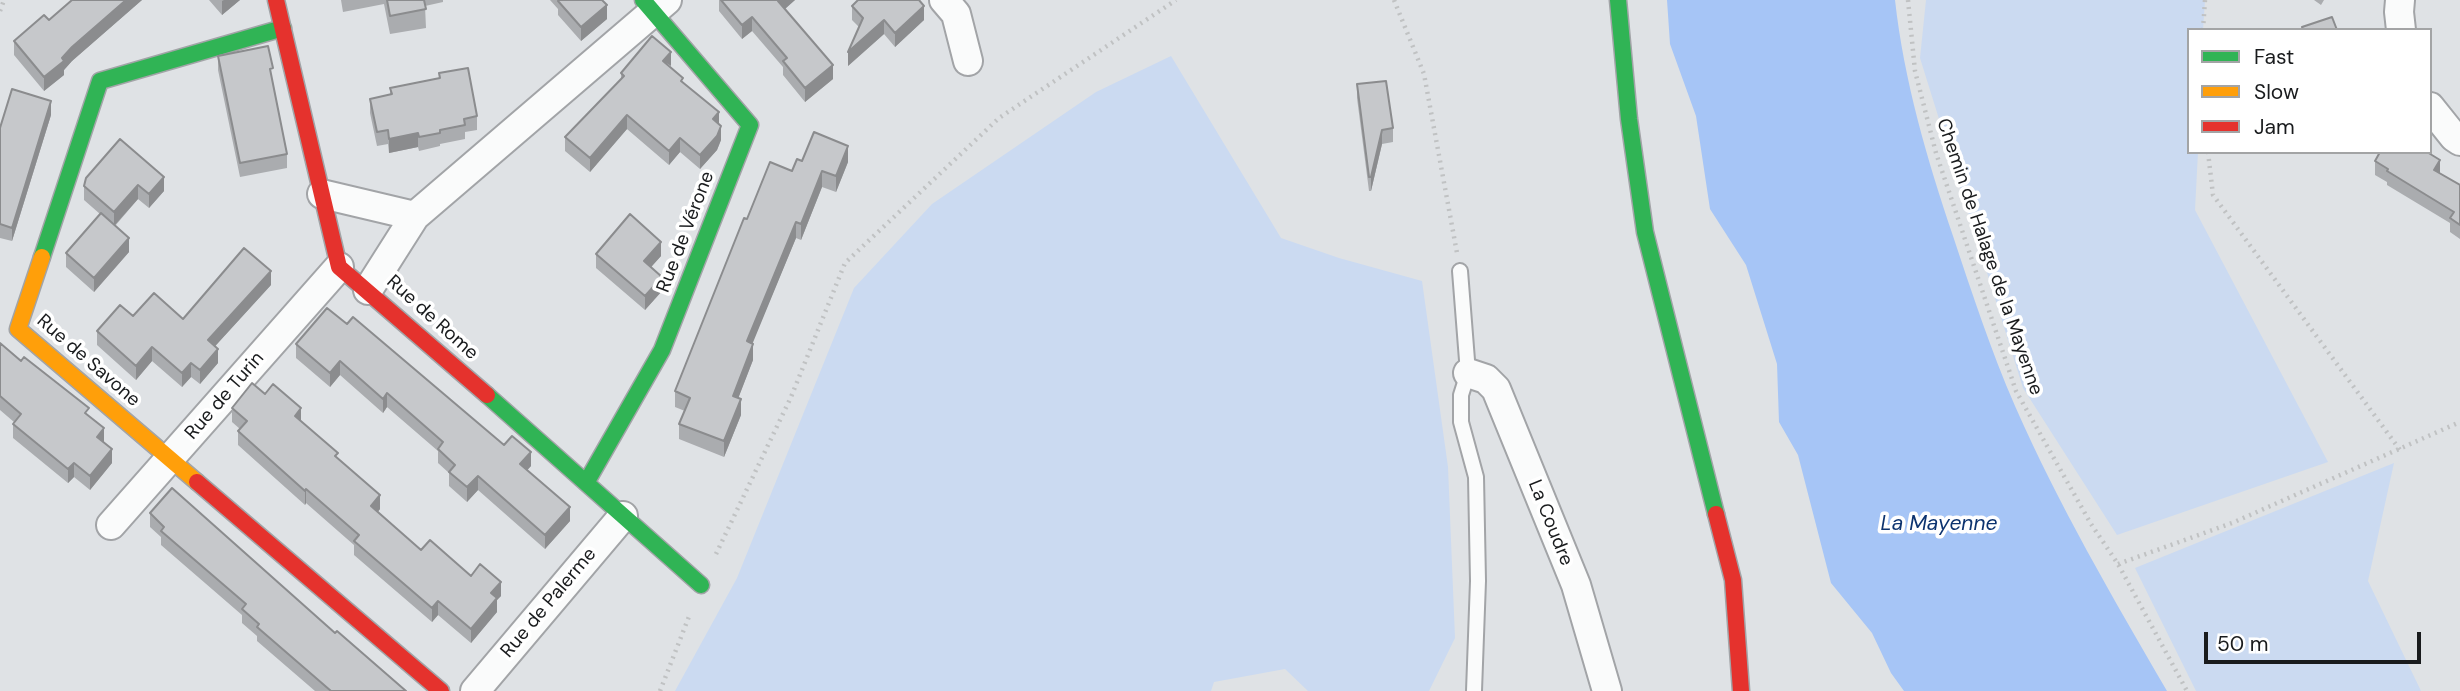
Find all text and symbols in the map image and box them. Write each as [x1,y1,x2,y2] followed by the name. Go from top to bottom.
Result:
[2187,28,2432,154] legend
[2254,43,2294,71] text: Fast
[2254,78,2299,106] text: Slow
[2254,113,2295,141] text: Jam
[1931,116,2047,398] street label: Chemin de Halage de la Mayenne
[652,168,720,296] street label: Rue de Vérone
[381,271,483,365] street label: Rue de Rome
[32,310,144,412] street label: Rue de Savone
[181,347,269,445] street label: Rue de Turin
[1522,477,1578,569] street label: La Coudre
[1881,511,1997,537] water label: La Mayenne
[496,543,602,663] street label: Rue de Palerme
[2208,618,2425,662] scale bar
[2217,630,2268,658] text: 50 m

